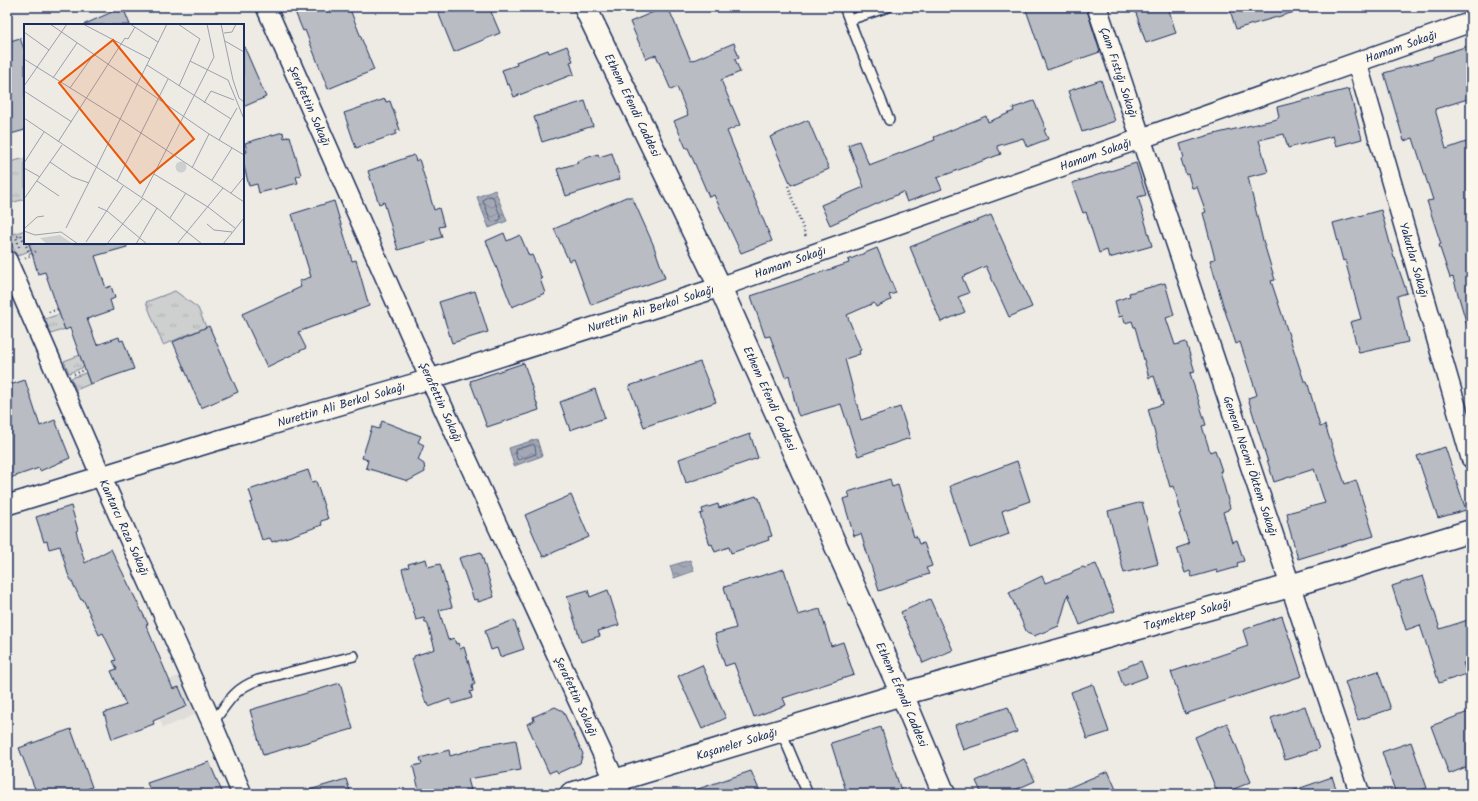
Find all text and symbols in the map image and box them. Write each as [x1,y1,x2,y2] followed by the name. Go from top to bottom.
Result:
[24,24,244,244] inset map
[1095,24,1143,121] street label: Çam Fıstığı Sokağı
[1363,25,1440,68] street label: Hamam Sokağı
[599,50,666,161] street label: Ethem Efendi Caddesi
[283,62,336,149] street label: Şerafettin Sokağı
[1057,133,1134,176] street label: Hamam Sokağı
[1394,220,1434,300] street label: Yakutlar Sokağı
[752,241,829,284] street label: Hamam Sokağı
[585,280,717,338] street label: Nurettin Ali Berkol Sokağı
[738,343,802,455] street label: Ethem Efendi Caddesi
[414,359,467,445] street label: Şerafettin Sokağı
[275,377,407,432] street label: Nurettin Ali Berkol Sokağı
[1218,393,1283,539] street label: General Necmi Öktem Sokağı
[94,476,154,579] street label: Kantarcı Rıza Sokağı
[1141,593,1233,636] street label: Taşmektep Sokağı
[870,639,933,751] street label: Ethem Efendi Caddesi
[549,653,603,740] street label: Şerafettin Sokağı
[693,723,780,765] street label: Kaşaneler Sokağı

